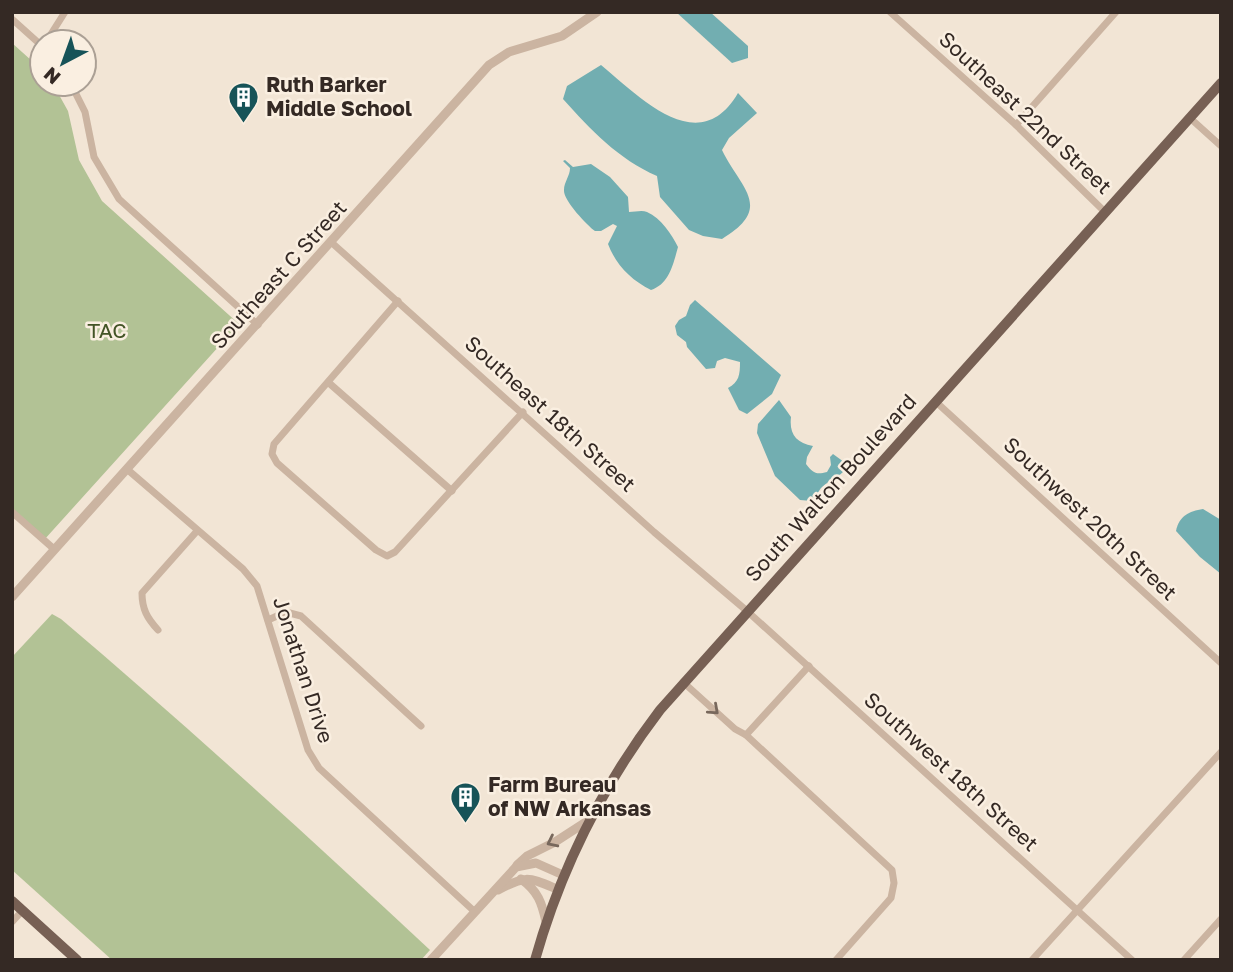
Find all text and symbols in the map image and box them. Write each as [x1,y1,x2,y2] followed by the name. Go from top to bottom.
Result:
[934,26,1117,199] street label: Southeast 22nd Street
[28,28,98,98] north arrow
[39,63,65,90] text: N
[266,71,412,121] place label: Ruth Barker Middle School
[226,80,260,124] building icon: Ruth Barker Middle School
[205,195,352,354] street label: Southeast C Street
[87,317,127,343] park label: TAC
[460,330,641,497] street label: Southeast 18th Street
[739,388,921,587] street label: South Walton Boulevard
[999,431,1183,605] street label: Southwest 20th Street
[268,593,340,746] street label: Jonathan Drive
[859,686,1044,856] street label: Southwest 18th Street
[705,701,718,714] one-way arrow
[488,771,652,821] place label: Farm Bureau of NW Arkansas
[448,780,482,824] building icon: Farm Bureau of NW Arkansas
[547,834,559,848] one-way arrow

